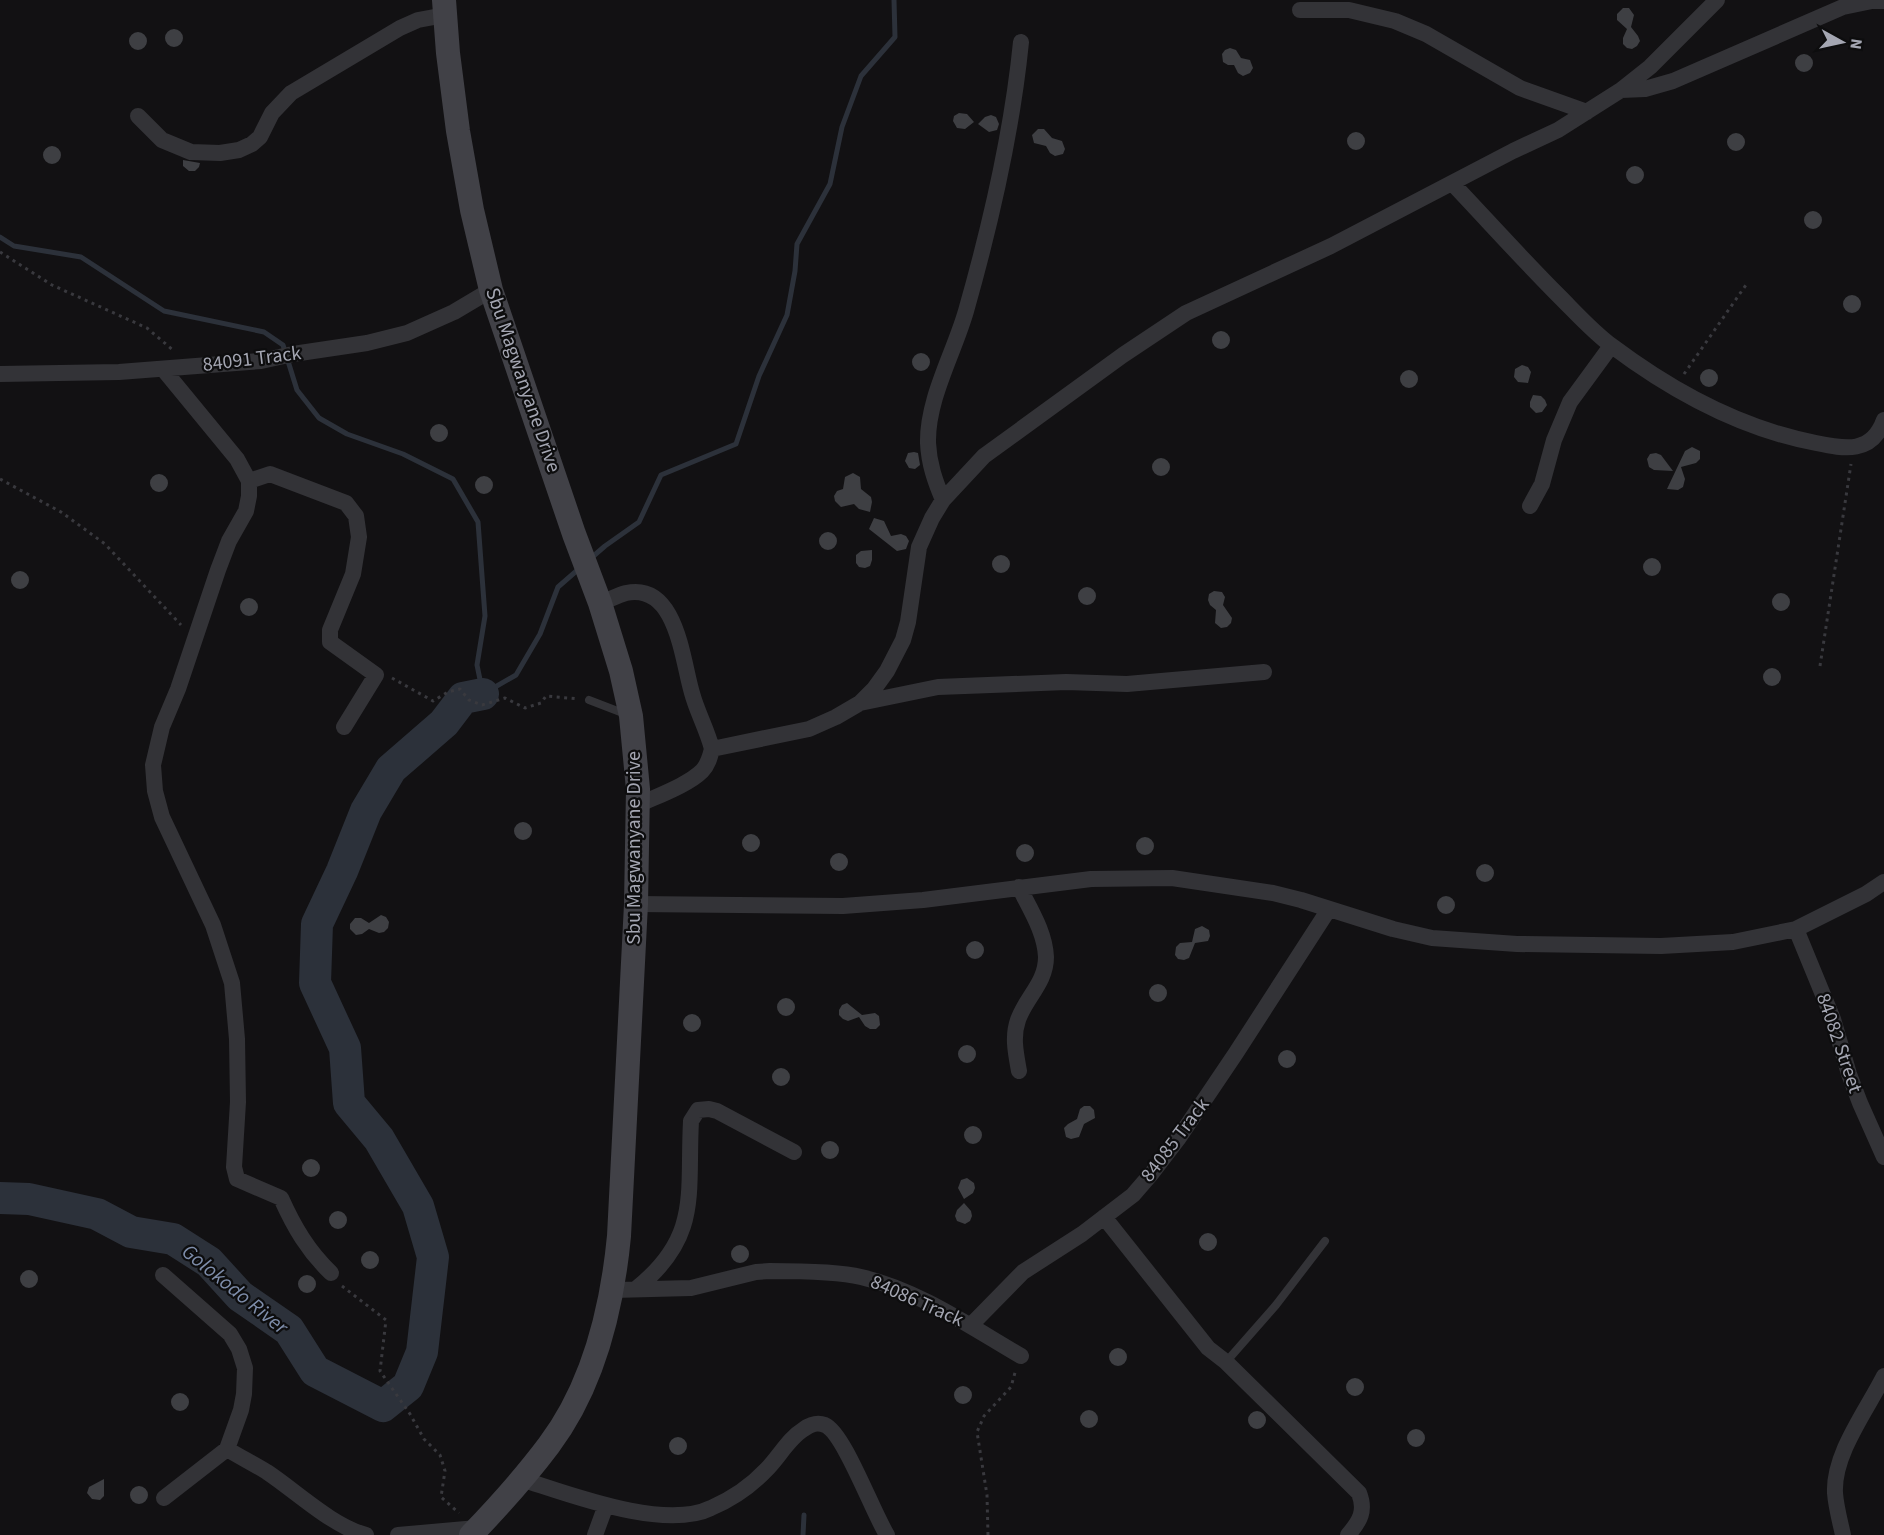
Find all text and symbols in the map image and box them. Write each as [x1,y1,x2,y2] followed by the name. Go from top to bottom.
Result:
[1812,12,1872,72] north arrow
[1844,37,1867,51] text: N
[478,284,568,476] street label: Sbu Magwanyane Drive
[201,339,303,379] street label: 84091 Track
[620,751,648,945] street label: Sbu Magwanyane Drive
[1809,989,1869,1097] street label: 84082 Street
[1134,1092,1216,1188] street label: 84085 Track
[175,1237,295,1342] water label: Golokodo River
[866,1268,968,1334] street label: 84086 Track

